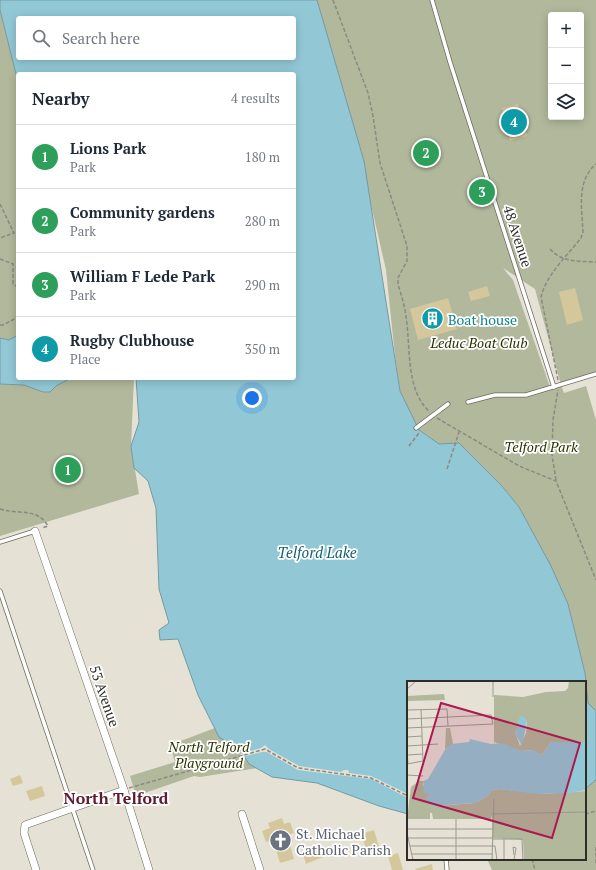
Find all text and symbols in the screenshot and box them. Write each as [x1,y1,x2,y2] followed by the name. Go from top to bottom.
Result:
[548,12,584,120] map controls
[548,12,584,48] button: +
[16,16,296,60] search box
[30,27,52,49] icon: search
[62,28,140,48] text: Search here
[548,48,584,84] button: −
[548,84,584,120] button: layers
[32,87,90,110] text: Nearby
[231,89,280,107] text: 4 results
[501,107,527,137] pin: 4
[70,138,146,158] text: Lions Park
[413,138,439,168] pin: 2
[41,148,49,166] text: 1
[245,148,280,166] text: 180 m
[70,158,96,176] text: Park
[469,177,495,207] pin: 3
[70,202,215,222] text: Community gardens
[499,203,537,269] street label: 48 Avenue
[41,212,49,230] text: 2
[245,212,280,230] text: 280 m
[70,222,96,240] text: Park
[70,266,215,286] text: William F Lede Park
[41,276,49,294] text: 3
[245,276,280,294] text: 290 m
[70,286,96,304] text: Park
[420,306,446,332] building icon: Boat house
[448,310,517,329] place label: Boat house
[70,330,194,350] text: Rugby Clubhouse
[429,333,528,352] park label: Leduc Boat Club
[41,340,49,358] text: 4
[245,340,280,358] text: 350 m
[70,350,101,368] text: Place
[242,388,262,408] your location
[504,437,578,456] park label: Telford Park
[55,455,81,485] pin: 1
[277,542,357,562] water label: Telford Lake
[86,663,124,729] street label: 53 Avenue
[407,681,586,860] inset map
[168,737,250,772] park label: North Telford Playground
[64,787,169,809] district label: North Telford
[296,824,391,859] place label: St. Michael Catholic Parish
[268,828,294,854] church icon: St. Michael Catholic Parish

